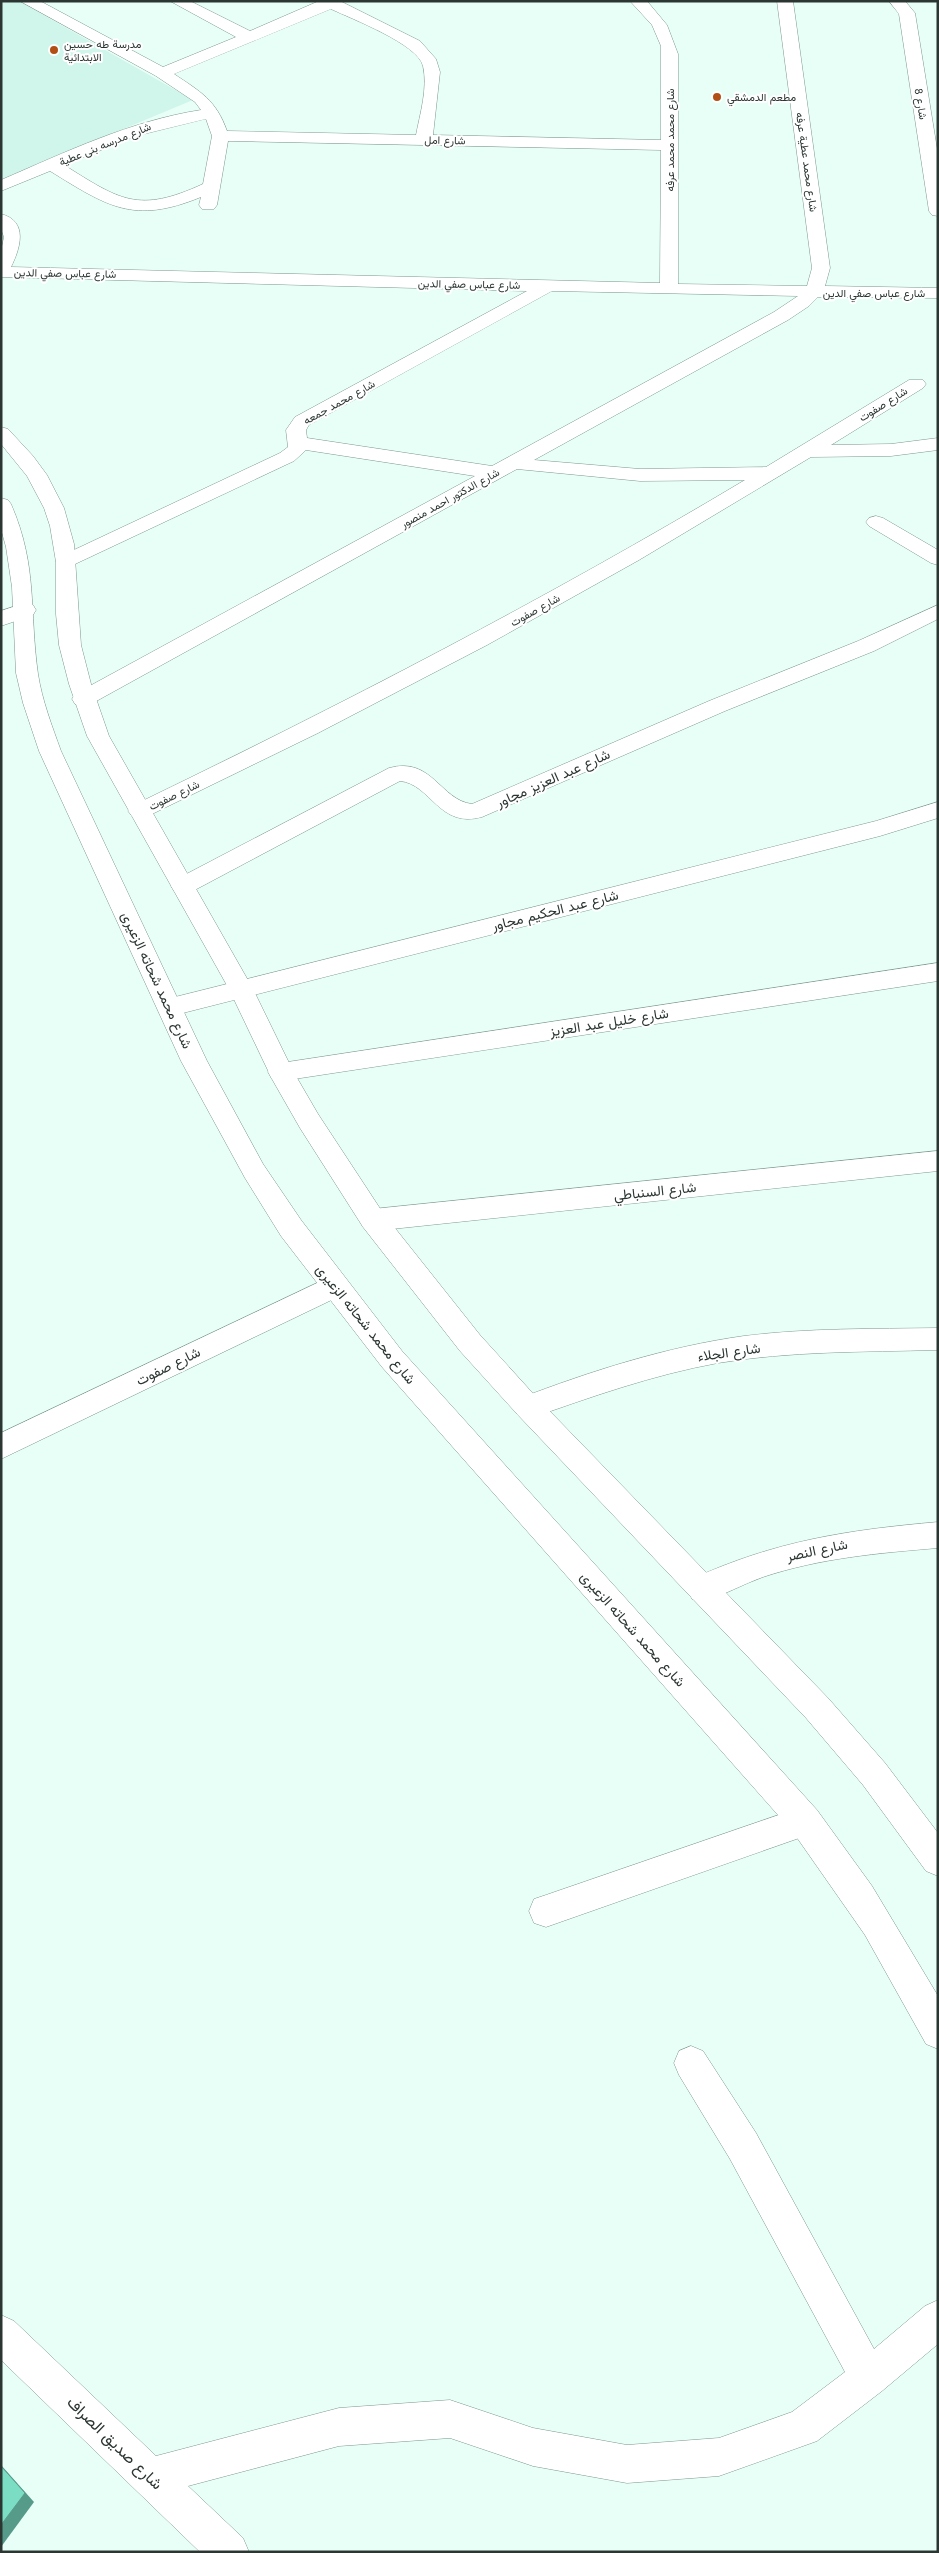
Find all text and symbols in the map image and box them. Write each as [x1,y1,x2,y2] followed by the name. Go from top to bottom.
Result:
[64,36,142,65] place label: مدرسة طه حسين الابتدائية
[48,44,60,56] marker: مدرسة طه حسين الابتدائية
[911,87,931,121] street label: شارع 8
[662,88,678,192] street label: شارع محمد محمد عرفه
[727,89,796,107] place label: مطعم الدمشقي
[711,91,723,103] marker: مطعم الدمشقي
[792,111,822,213] street label: شارع محمد عطية عرفه
[57,118,154,170] street label: شارع مدرسه بنى عطية
[424,132,466,148] street label: شارع امل
[14,264,117,284] street label: شارع عباس صفي الدين
[418,275,521,295] street label: شارع عباس صفي الدين
[823,285,926,303] street label: شارع عباس صفي الدين
[300,375,378,428] street label: شارع محمد جمعه
[856,383,911,425] street label: شارع صفوت
[397,464,503,532] street label: شارع الدكتور احمد منصور
[507,590,563,630] street label: شارع صفوت
[492,744,614,813] street label: شارع عبد العزيز مجاور
[146,776,202,814] street label: شارع صفوت
[489,885,621,937] street label: شارع عبد الحكيم مجاور
[116,908,198,1052] street label: شارع محمد شحاته الزعيرى
[547,1003,670,1042] street label: شارع خليل عبد العزيز
[613,1177,697,1207] street label: شارع السنباطي
[311,1260,421,1389] street label: شارع محمد شحاته الزعيرى
[696,1338,762,1367] street label: شارع الجلاء
[132,1342,204,1391] street label: شارع صفوت
[784,1534,850,1567] street label: شارع النصر
[575,1567,690,1692] street label: شارع محمد شحاته الزعيرى
[62,2391,168,2495] street label: شارع صديق الصراف

